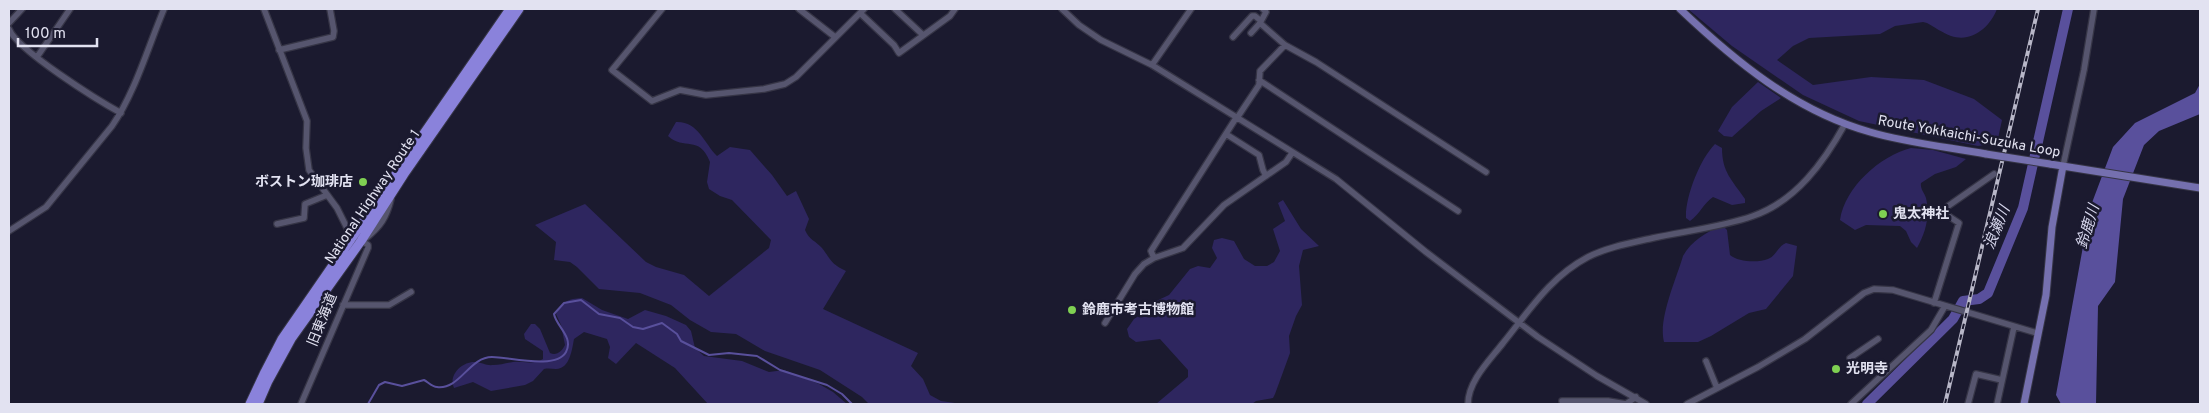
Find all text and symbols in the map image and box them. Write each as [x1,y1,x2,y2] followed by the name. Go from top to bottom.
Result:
[18,15,96,47] scale bar
[25,25,66,44] text: 100 m
[1876,113,2062,161] street label: Route Yokkaichi-Suzuka Loop
[322,127,424,267] street label: National Highway Route 1
[255,174,353,191] place label: ボストン珈琲店
[357,176,369,188] marker: ボストン珈琲店
[2073,201,2105,251] water label: 鈴鹿川
[1981,202,2016,252] water label: 浪瀬川
[1893,205,1949,223] place label: 鬼太神社
[1877,208,1889,220] marker: 鬼太神社
[305,291,341,349] street label: 旧東海道
[1082,301,1194,319] place label: 鈴鹿市考古博物館
[1066,304,1078,316] marker: 鈴鹿市考古博物館
[1846,361,1888,378] place label: 光明寺
[1830,363,1842,375] marker: 光明寺

